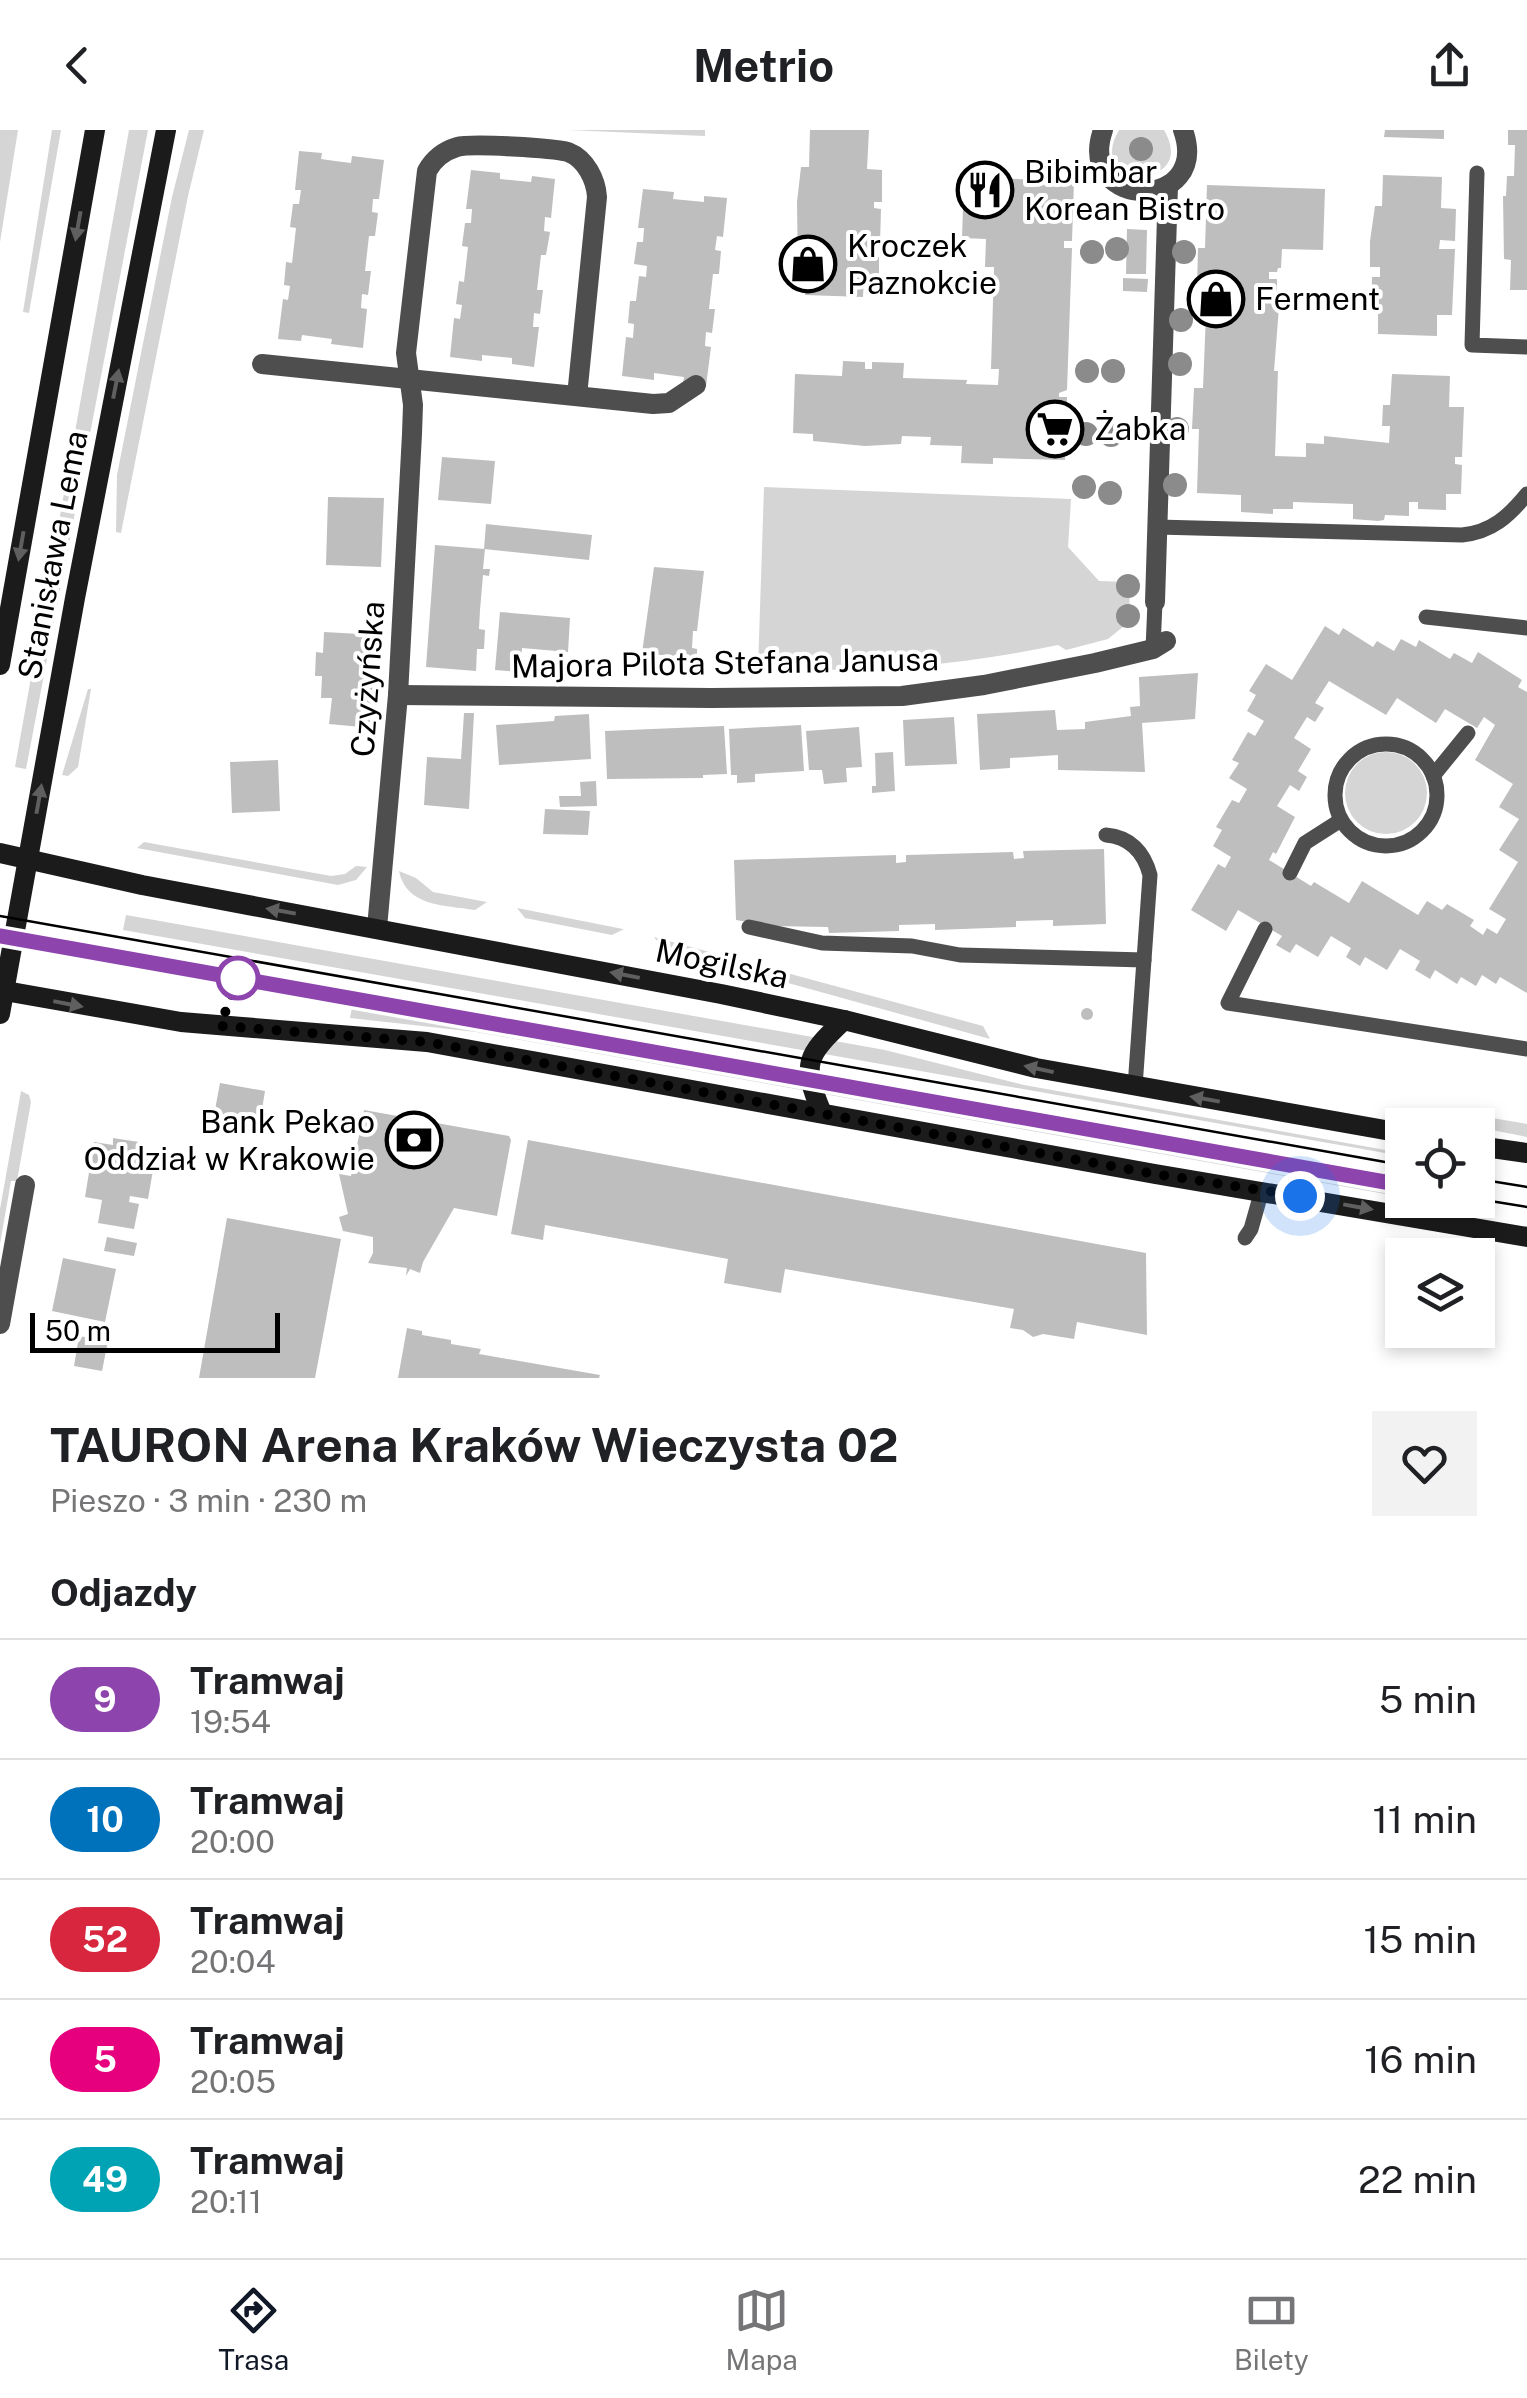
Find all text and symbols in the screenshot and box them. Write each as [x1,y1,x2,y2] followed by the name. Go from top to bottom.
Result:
[50,38,105,93] icon: back
[1422,38,1477,93] icon: share
[693,39,834,92] text: Metrio
[1024,153,1225,227] place label: Bibimbar Korean Bistro
[955,160,1015,220] restaurant icon: Bibimbar Korean Bistro
[70,211,85,242] one-way arrow
[847,227,997,301] place label: Kroczek Paznokcie
[778,234,838,294] shop icon: Kroczek Paznokcie
[1186,269,1246,329] shop icon: Ferment
[1255,280,1380,317] place label: Ferment
[109,368,124,399] one-way arrow
[1025,399,1085,459] supermarket icon: Żabka
[1094,410,1187,447] place label: Żabka
[10,427,95,682] street label: Stanisława Lema
[13,531,28,562] one-way arrow
[344,600,391,758] street label: Czyżyńska
[511,640,939,685] street label: Majora Pilota Stefana Janusa
[32,783,48,814] one-way arrow
[265,903,297,918] one-way arrow
[652,931,792,996] street label: Mogilska
[217,957,259,999] unlabelled marker
[609,967,640,982] one-way arrow
[53,996,84,1012] one-way arrow
[1023,1060,1054,1076] one-way arrow
[1189,1091,1220,1106] one-way arrow
[84,1103,375,1177] place label: Bank Pekao Oddział w Krakowie
[1385,1108,1495,1348] map controls
[1385,1108,1495,1218] button: locate
[384,1110,444,1170] bank icon: Bank Pekao Oddział w Krakowie
[1275,1171,1325,1221] your location
[1343,1200,1375,1215] one-way arrow
[1385,1238,1495,1348] button: layers
[30,1308,280,1352] scale bar
[45,1314,111,1347] text: 50 m
[1372,1411,1477,1516] button: heart
[50,1416,899,1473] text: TAURON Arena Kraków Wieczysta 02
[50,1482,367,1519] text: Pieszo · 3 min · 230 m
[50,1570,197,1615] text: Odjazdy
[190,1658,345,1703] text: Tramwaj
[1379,1677,1477,1722] text: 5 min
[93,1679,117,1720] text: 9
[190,1703,271,1740] text: 19:54
[190,1778,345,1823] text: Tramwaj
[1372,1797,1477,1842] text: 11 min
[86,1799,124,1840] text: 10
[190,1823,275,1860] text: 20:00
[190,1898,345,1943] text: Tramwaj
[1364,1917,1477,1962] text: 15 min
[82,1919,128,1960] text: 52
[190,1943,276,1980] text: 20:04
[190,2018,345,2063] text: Tramwaj
[1364,2037,1477,2082] text: 16 min
[93,2039,117,2080] text: 5
[190,2063,276,2100] text: 20:05
[190,2138,345,2183] text: Tramwaj
[1358,2157,1477,2202] text: 22 min
[82,2159,128,2200] text: 49
[190,2183,262,2220] text: 20:11
[218,2283,289,2376] tab: Trasa
[726,2283,798,2376] tab: Mapa
[1234,2283,1309,2376] tab: Bilety

